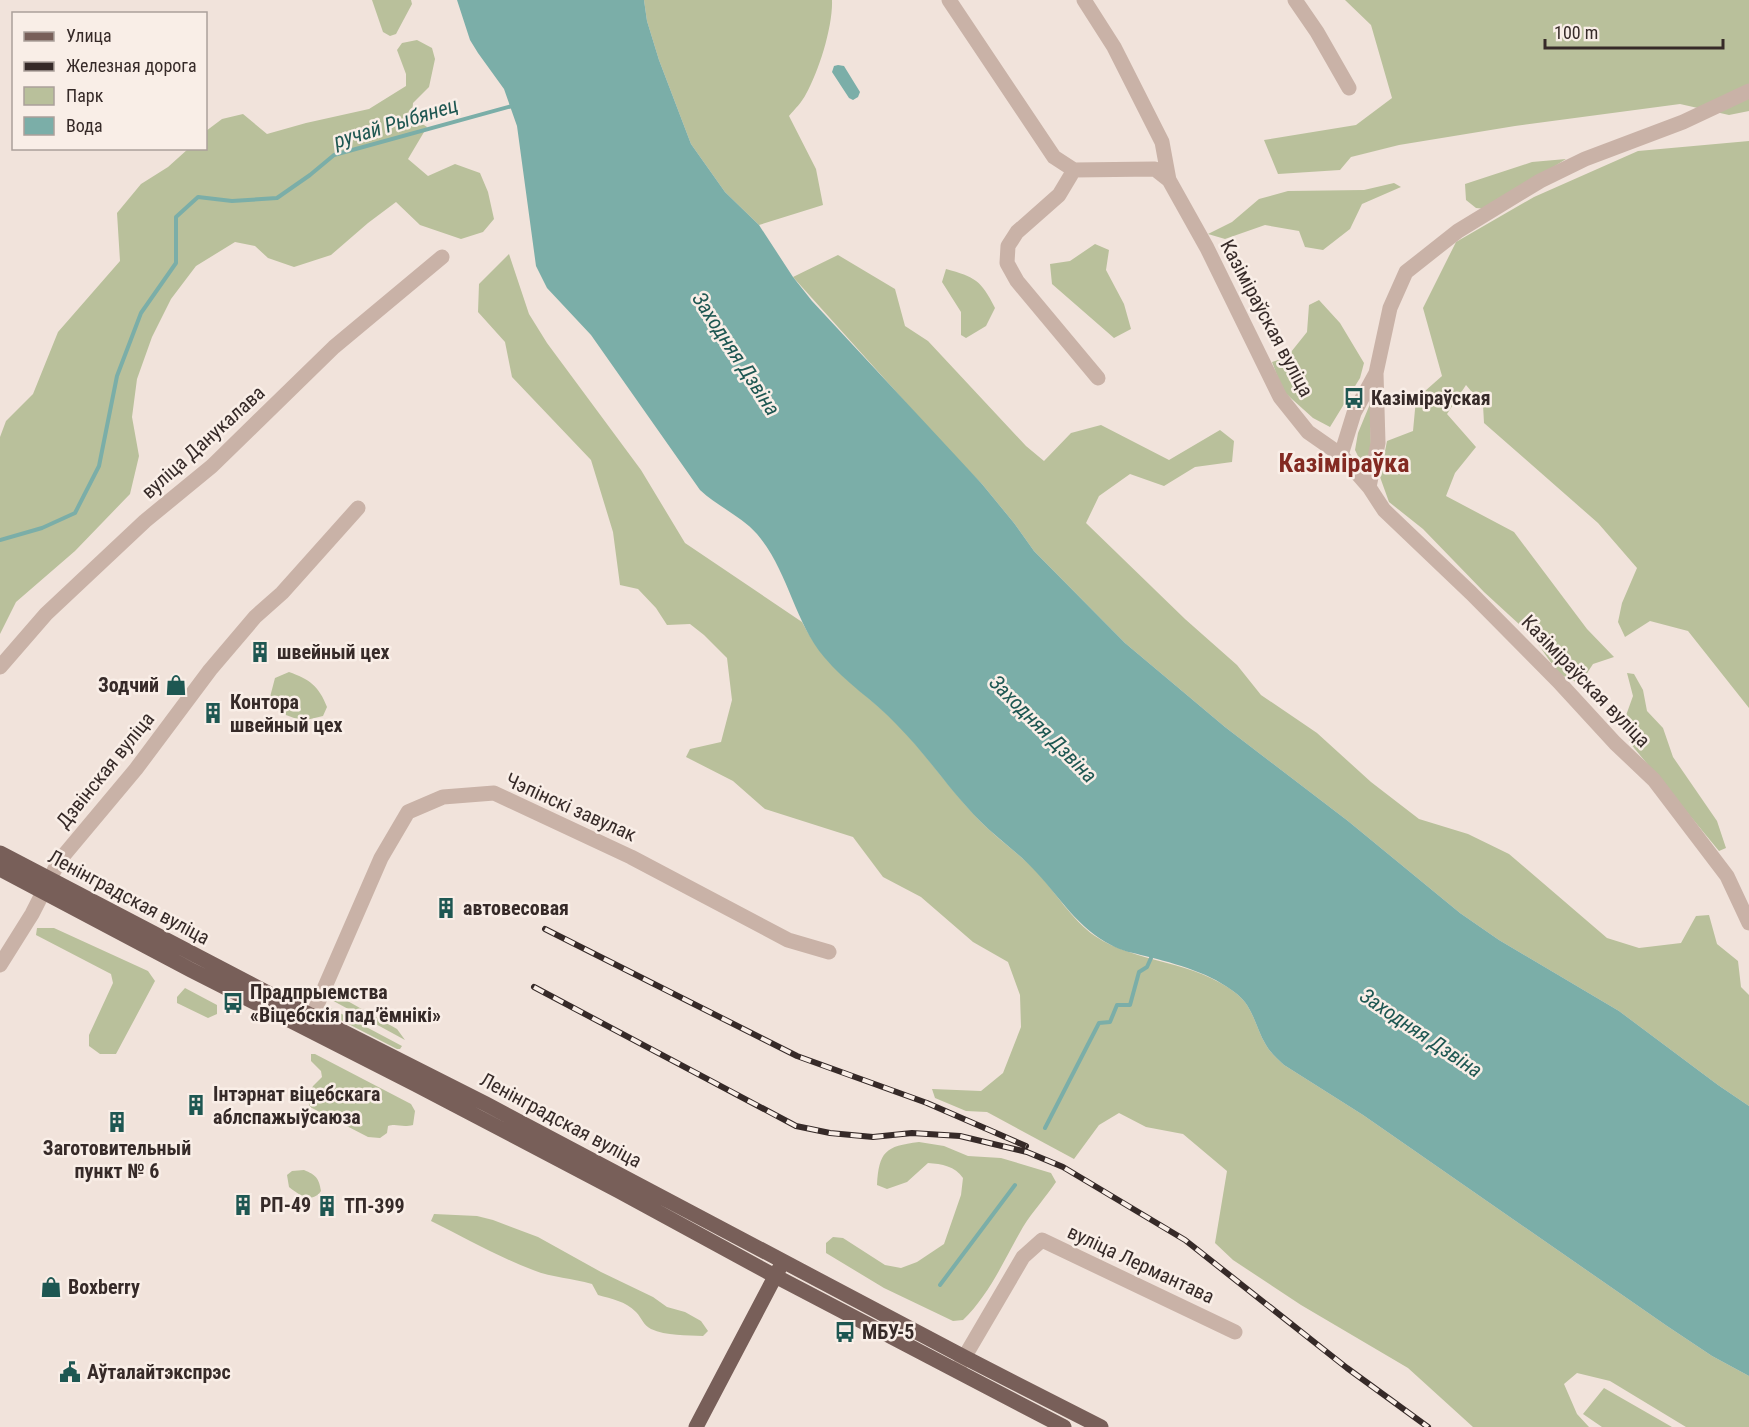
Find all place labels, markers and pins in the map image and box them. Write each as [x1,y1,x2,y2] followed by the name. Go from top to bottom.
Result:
[1342,386,1366,410] bus stop icon: Казіміраўская
[1371,386,1491,410] place label: Казіміраўская
[248,640,272,664] building icon: швейный цех
[277,640,390,664] place label: швейный цех
[98,673,159,697] place label: Зодчий
[164,673,188,697] shop icon: Зодчий
[230,690,343,737] place label: Контора швейный цех
[201,701,225,725] building icon: Контора швейный цех
[434,896,458,920] building icon: автовесовая
[463,896,569,920] place label: автовесовая
[250,980,441,1027] place label: Прадпрыемства «Віцебскія падʼёмнікі»
[221,991,245,1015] bus stop icon: Прадпрыемства «Віцебскія падʼёмнікі»
[213,1082,380,1129] place label: Інтэрнат віцебскага аблспажыўсаюза
[184,1093,208,1117] building icon: Інтэрнат віцебскага аблспажыўсаюза
[105,1110,129,1134] building icon: Заготовительный пункт № 6
[43,1136,191,1183] place label: Заготовительный пункт № 6
[231,1193,255,1217] building icon: РП-49
[260,1193,311,1217] place label: РП-49
[315,1194,339,1218] building icon: ТП-399
[344,1194,405,1218] place label: ТП-399
[39,1275,63,1299] shop icon: Boxberry
[68,1275,140,1299] place label: Boxberry
[833,1320,857,1344] bus stop icon: МБУ-5
[862,1320,914,1344] place label: МБУ-5
[58,1360,82,1384] public building icon: Аўталайтэкспрэс
[87,1360,231,1384] place label: Аўталайтэкспрэс

